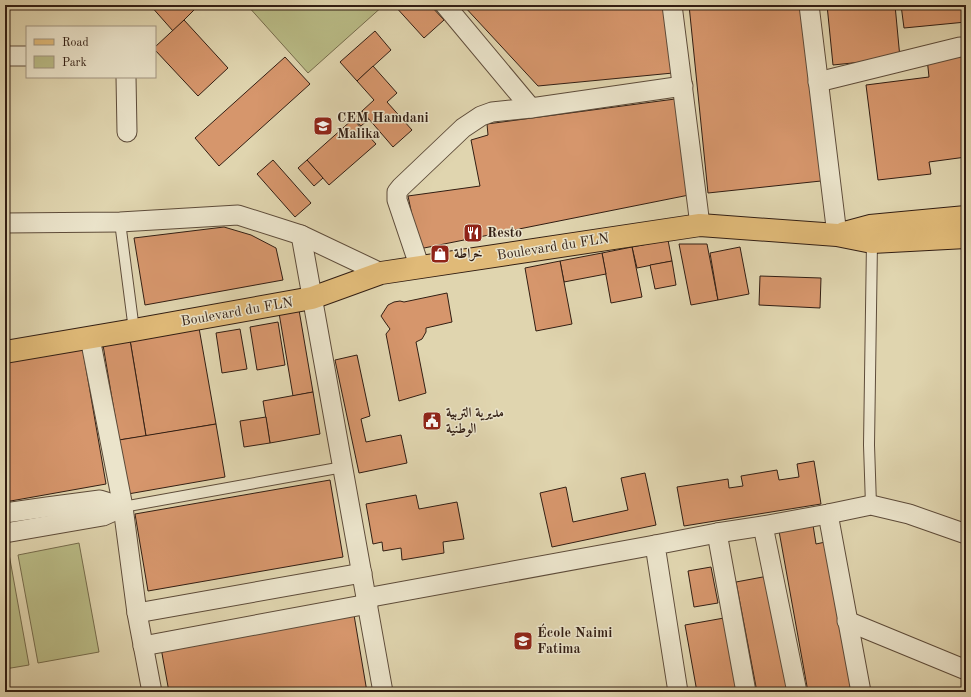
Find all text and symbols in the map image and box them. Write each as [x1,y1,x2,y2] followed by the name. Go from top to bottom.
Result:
[26,26,156,78] legend
[62,37,89,49] text: Road
[62,57,87,69] text: Park
[337,111,429,141] place label: CEM Hamdani Malika
[312,115,334,137] school or university icon: CEM Hamdani Malika
[462,222,484,244] restaurant icon: Resto
[487,226,522,240] place label: Resto
[496,231,610,263] street label: Boulevard du FLN
[429,243,451,265] shop icon: خراطة
[454,247,483,262] place label: خراطة
[180,295,294,329] street label: Boulevard du FLN
[446,406,504,437] place label: مديرية التربية الوطنية
[421,410,443,432] public building icon: مديرية التربية الوطنية
[537,623,612,656] place label: École Naimi Fatima
[512,630,534,652] school or university icon: École Naimi Fatima

